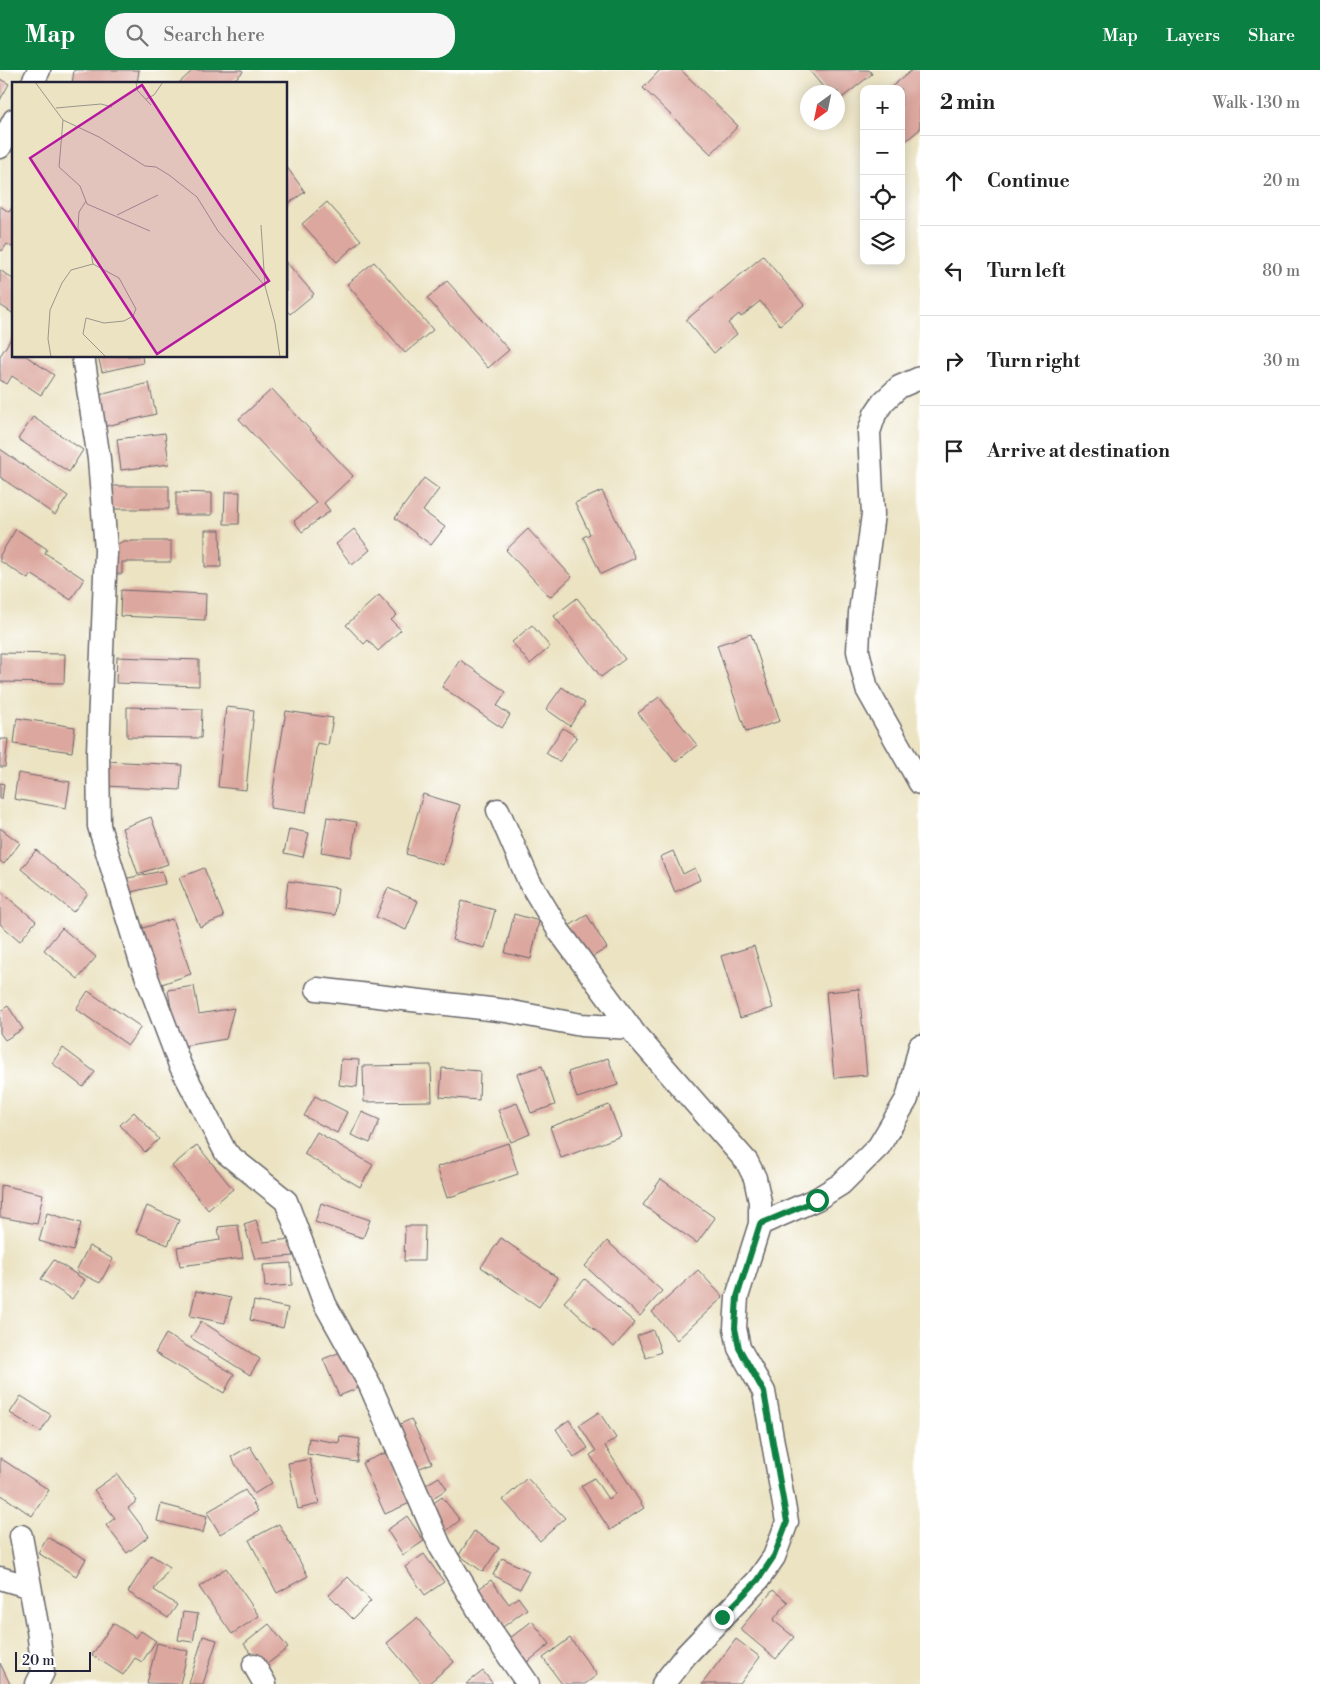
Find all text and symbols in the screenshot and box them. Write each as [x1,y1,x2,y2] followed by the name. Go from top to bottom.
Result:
[105,13,455,58] search box
[25,20,75,50] text: Map
[123,21,151,49] icon: search
[163,23,265,47] text: Search here
[1103,24,1138,47] text: Map
[1166,24,1220,47] text: Layers
[1248,24,1295,47] text: Share
[12,82,288,358] inset map
[800,85,845,130] north arrow
[860,85,905,265] map controls
[860,85,905,130] button: +
[940,90,995,116] text: 2 min
[1212,93,1300,113] text: Walk · 130 m
[860,130,905,175] button: −
[940,167,968,195] icon: ahead
[987,169,1070,193] text: Continue
[1263,171,1300,191] text: 20 m
[860,175,905,220] button: locate
[860,220,905,265] button: layers
[940,257,968,285] icon: left
[987,259,1066,283] text: Turn left
[1262,261,1300,281] text: 80 m
[940,347,968,375] icon: right
[987,349,1080,373] text: Turn right
[1263,351,1300,371] text: 30 m
[940,437,968,465] icon: arrive
[987,439,1170,463] text: Arrive at destination
[806,1189,829,1212] route start
[711,1606,734,1629] route end
[15,1649,91,1672] scale bar
[22,1652,54,1670] text: 20 m

